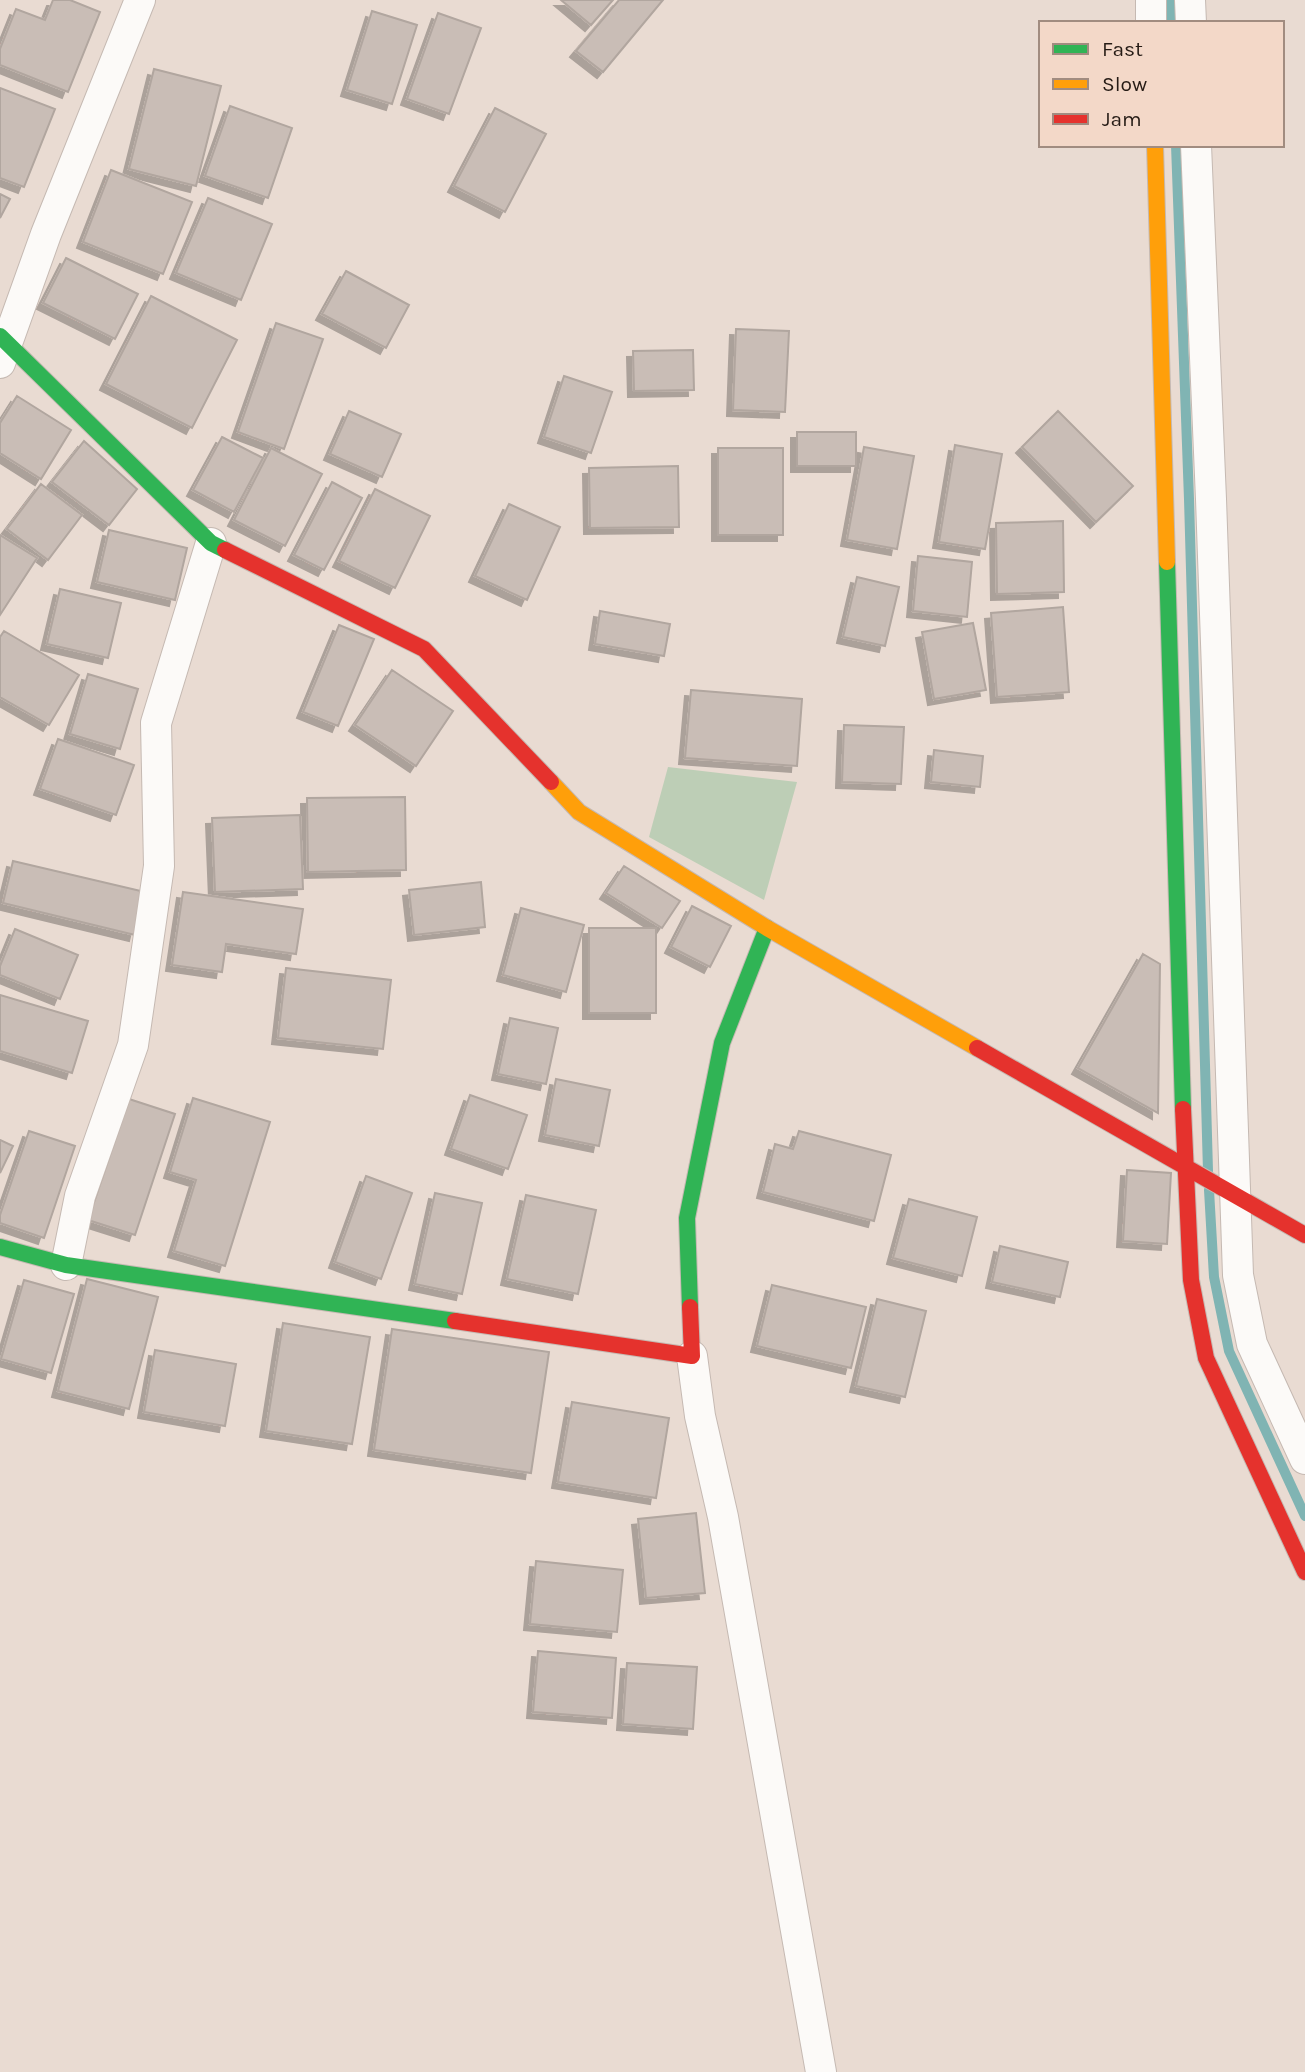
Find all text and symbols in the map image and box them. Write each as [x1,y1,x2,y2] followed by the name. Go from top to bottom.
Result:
[1039,21,1284,147] legend
[1102,37,1143,61] text: Fast
[1102,72,1147,96] text: Slow
[1102,107,1142,131] text: Jam

